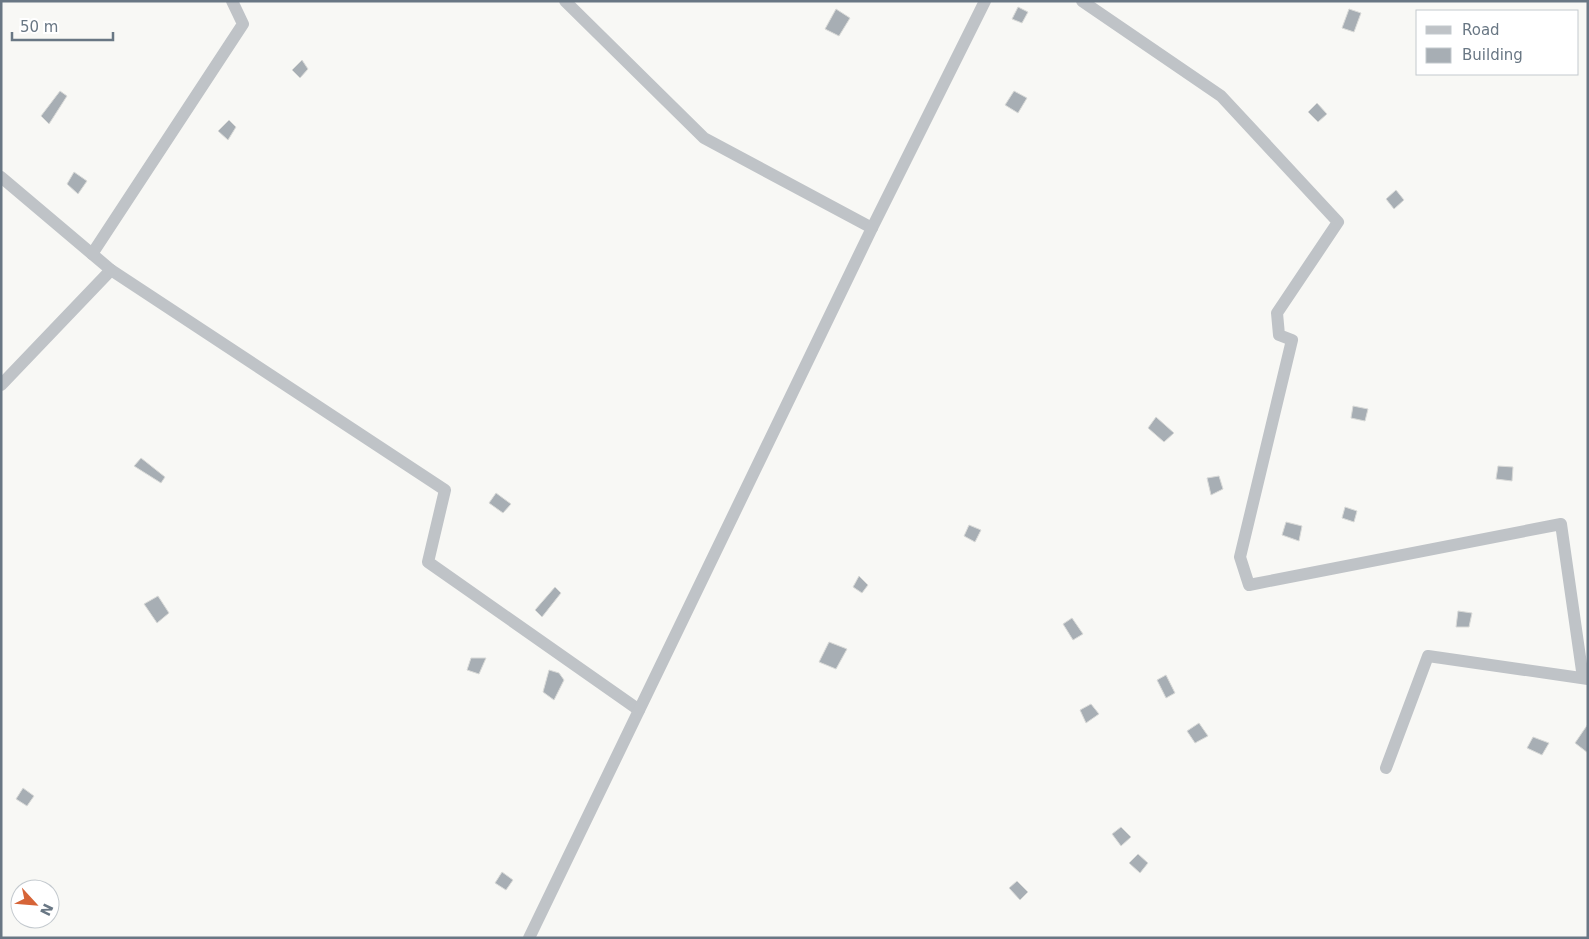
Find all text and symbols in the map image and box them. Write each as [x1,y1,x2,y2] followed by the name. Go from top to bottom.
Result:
[12,10,114,42] scale bar
[1416,10,1579,75] legend
[20,18,58,36] text: 50 m
[1462,21,1500,39] text: Road
[1462,46,1523,64] text: Building
[10,879,60,929] north arrow
[37,901,56,918] text: N

